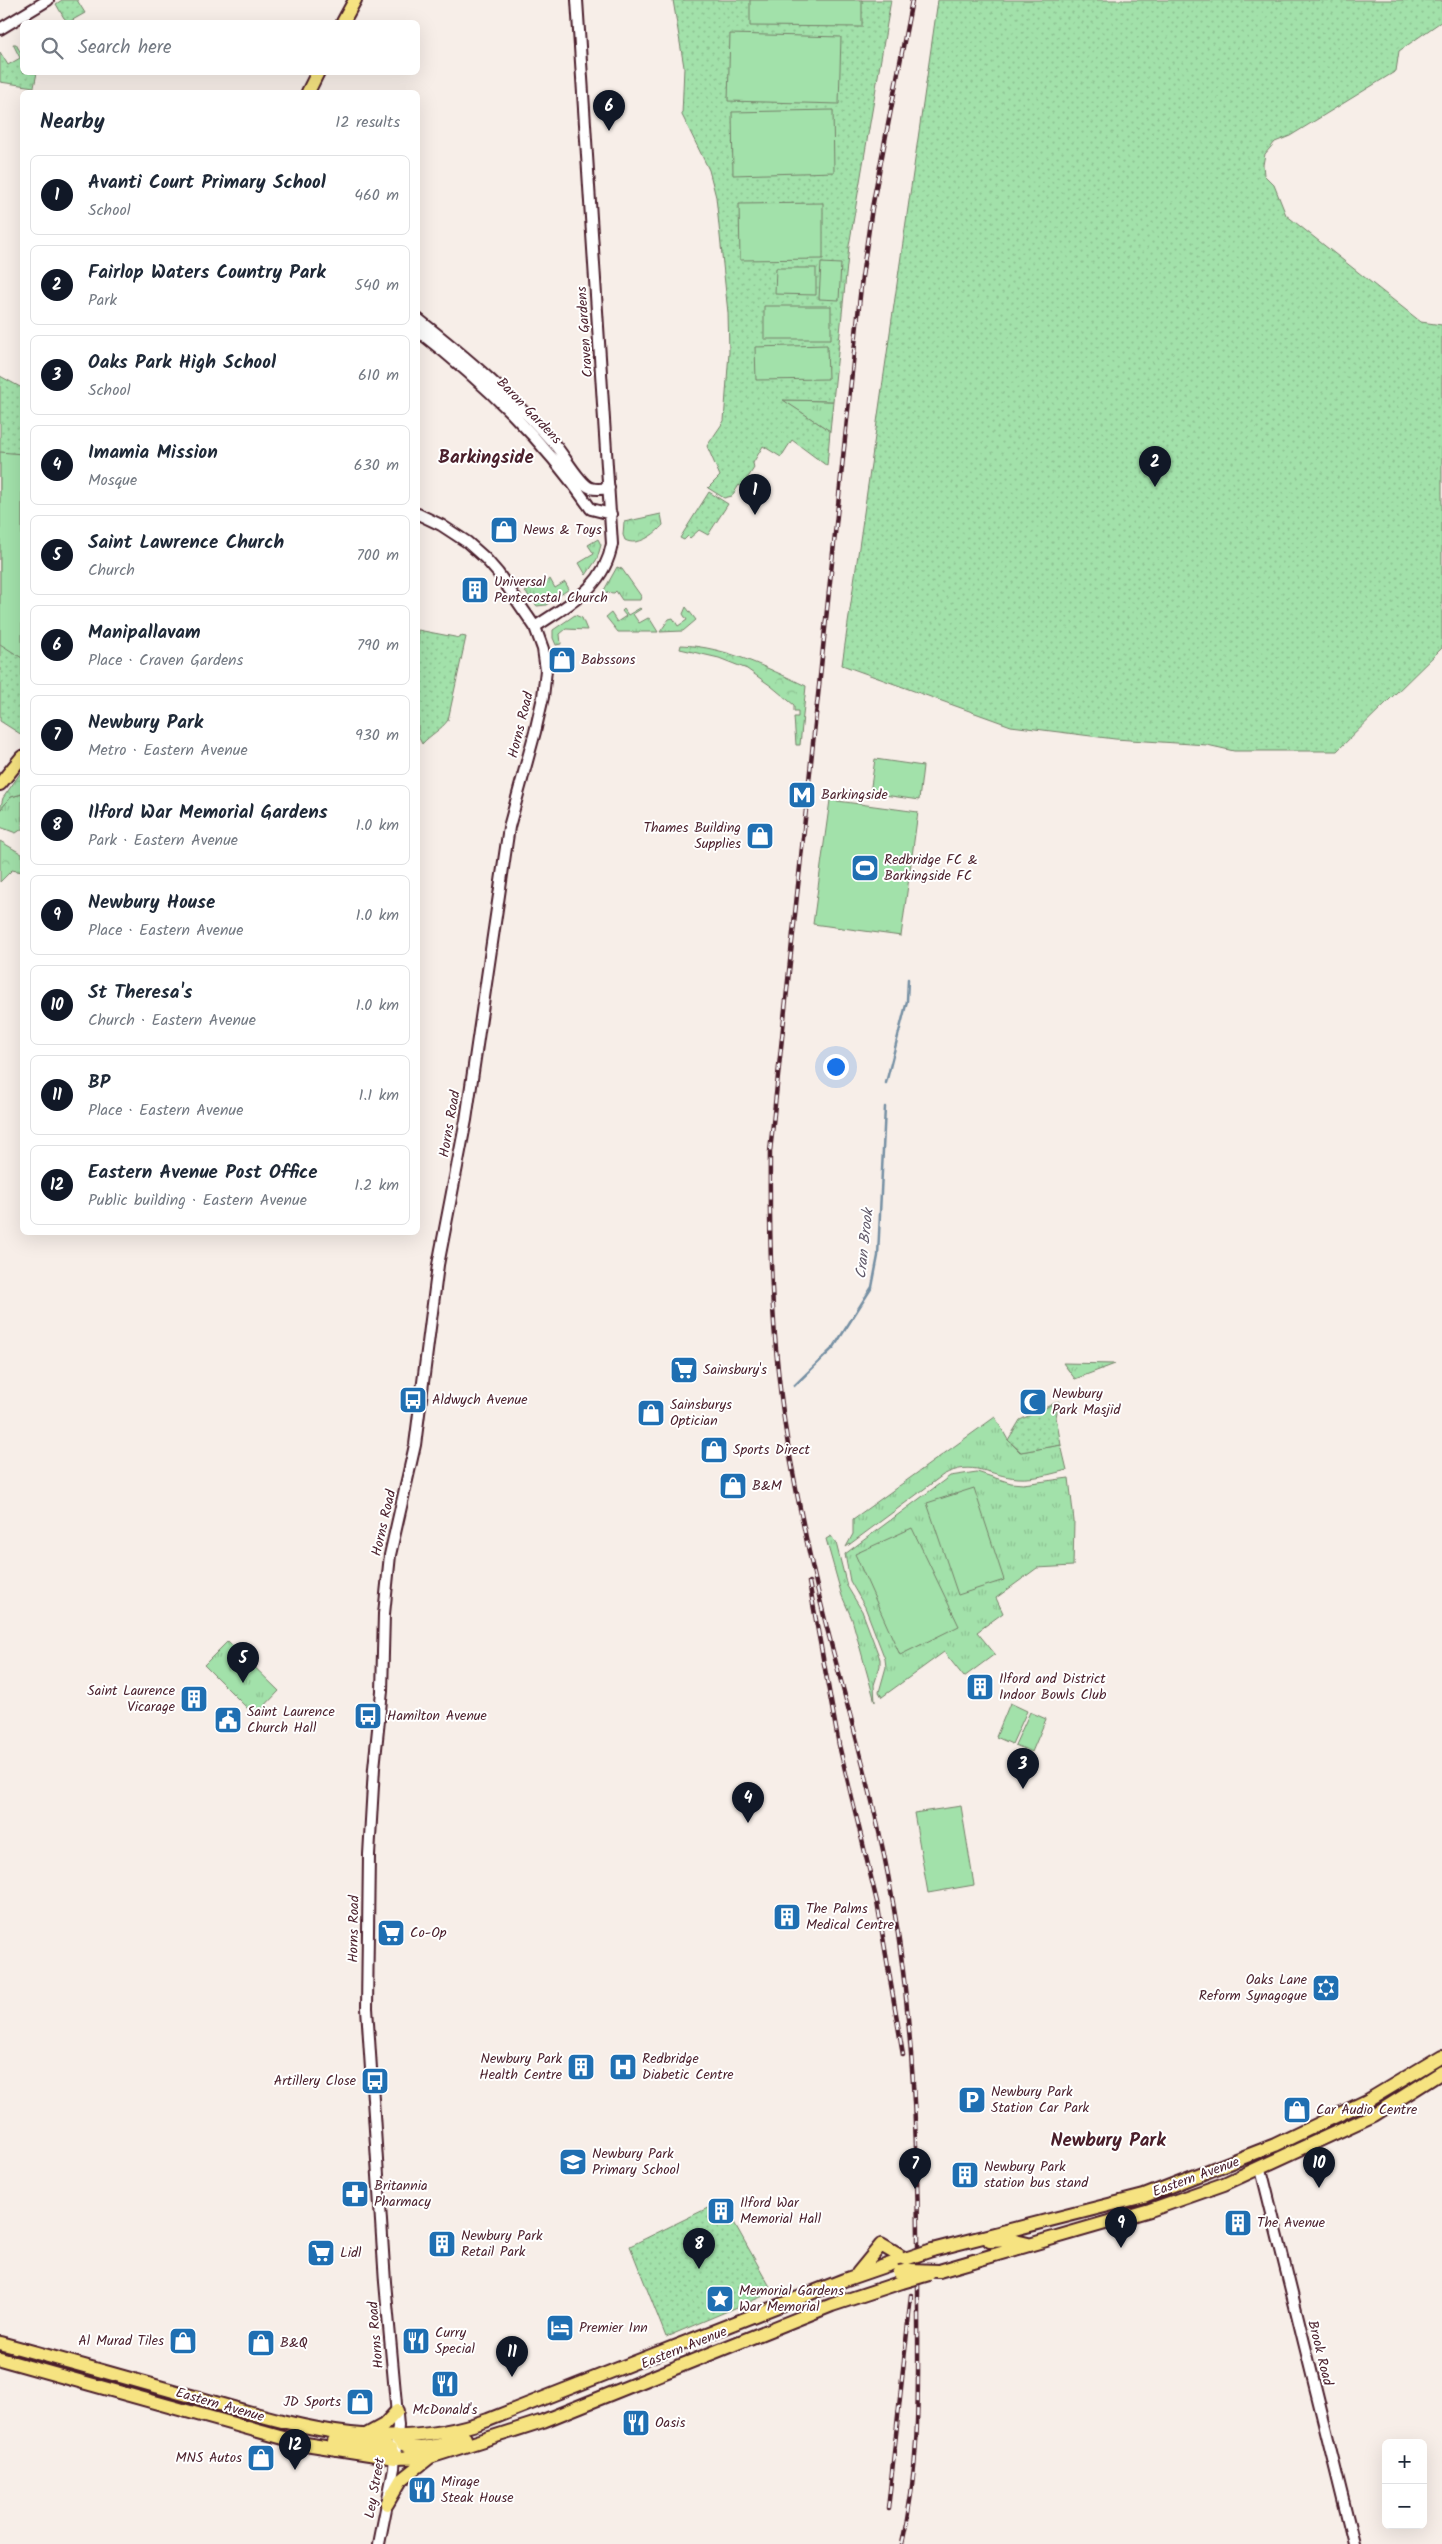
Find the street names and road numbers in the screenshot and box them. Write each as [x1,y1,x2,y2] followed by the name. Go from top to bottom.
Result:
[571,286,599,378] street label: Craven Gardens
[491,372,567,450] street label: Baron Gardens
[502,689,540,760] street label: Horns Road
[433,1088,467,1159] street label: Horns Road
[366,1487,403,1558] street label: Horns Road
[342,1894,366,1963] street label: Horns Road
[1149,2151,1243,2203] street label: Eastern Avenue
[362,2299,390,2370] street label: Horns Road
[1301,2318,1339,2389] street label: Brook Road
[638,2320,731,2375] street label: Eastern Avenue
[173,2382,268,2428] street label: Eastern Avenue
[359,2455,391,2520] street label: Ley Street

